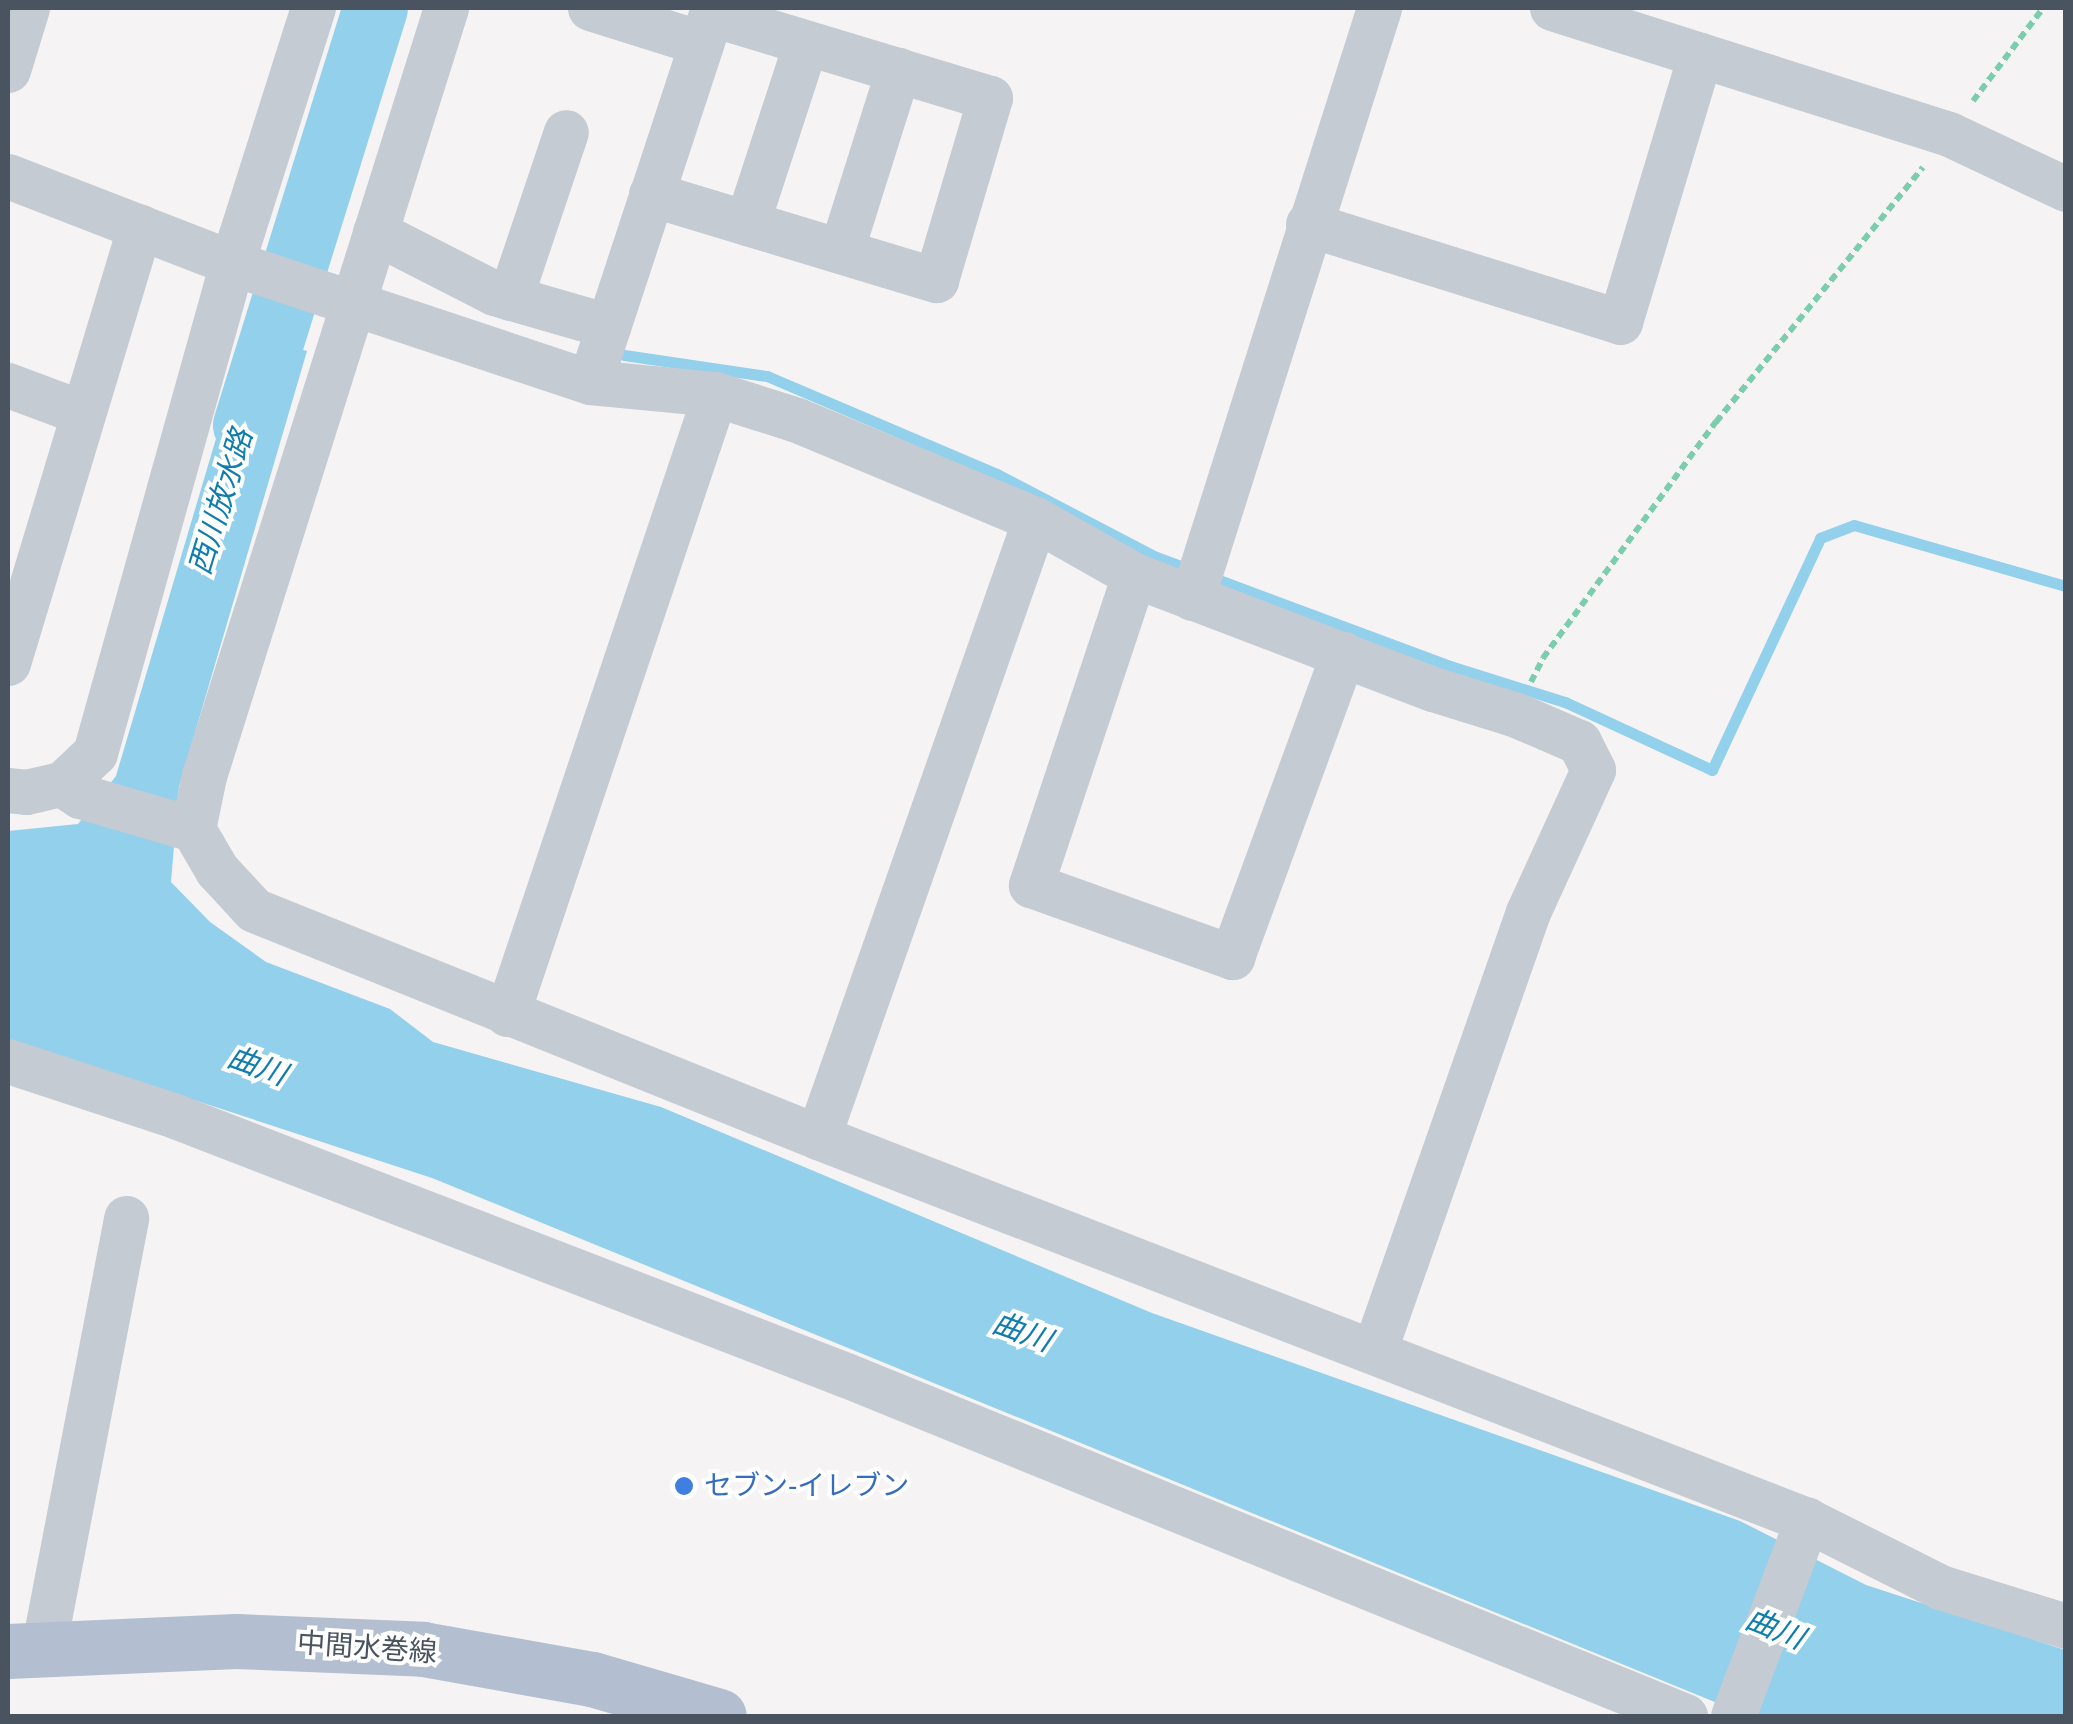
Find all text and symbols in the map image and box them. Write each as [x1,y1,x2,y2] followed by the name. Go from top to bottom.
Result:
[182,425,260,579] water label: 西川放水路
[223,1039,291,1093] water label: 曲川
[988,1305,1056,1359] water label: 曲川
[704,1469,909,1503] place label: セブン-イレブン
[673,1475,695,1497] marker: セブン-イレブン
[1740,1601,1810,1657] water label: 曲川
[296,1626,438,1670] street label: 中間水巻線

